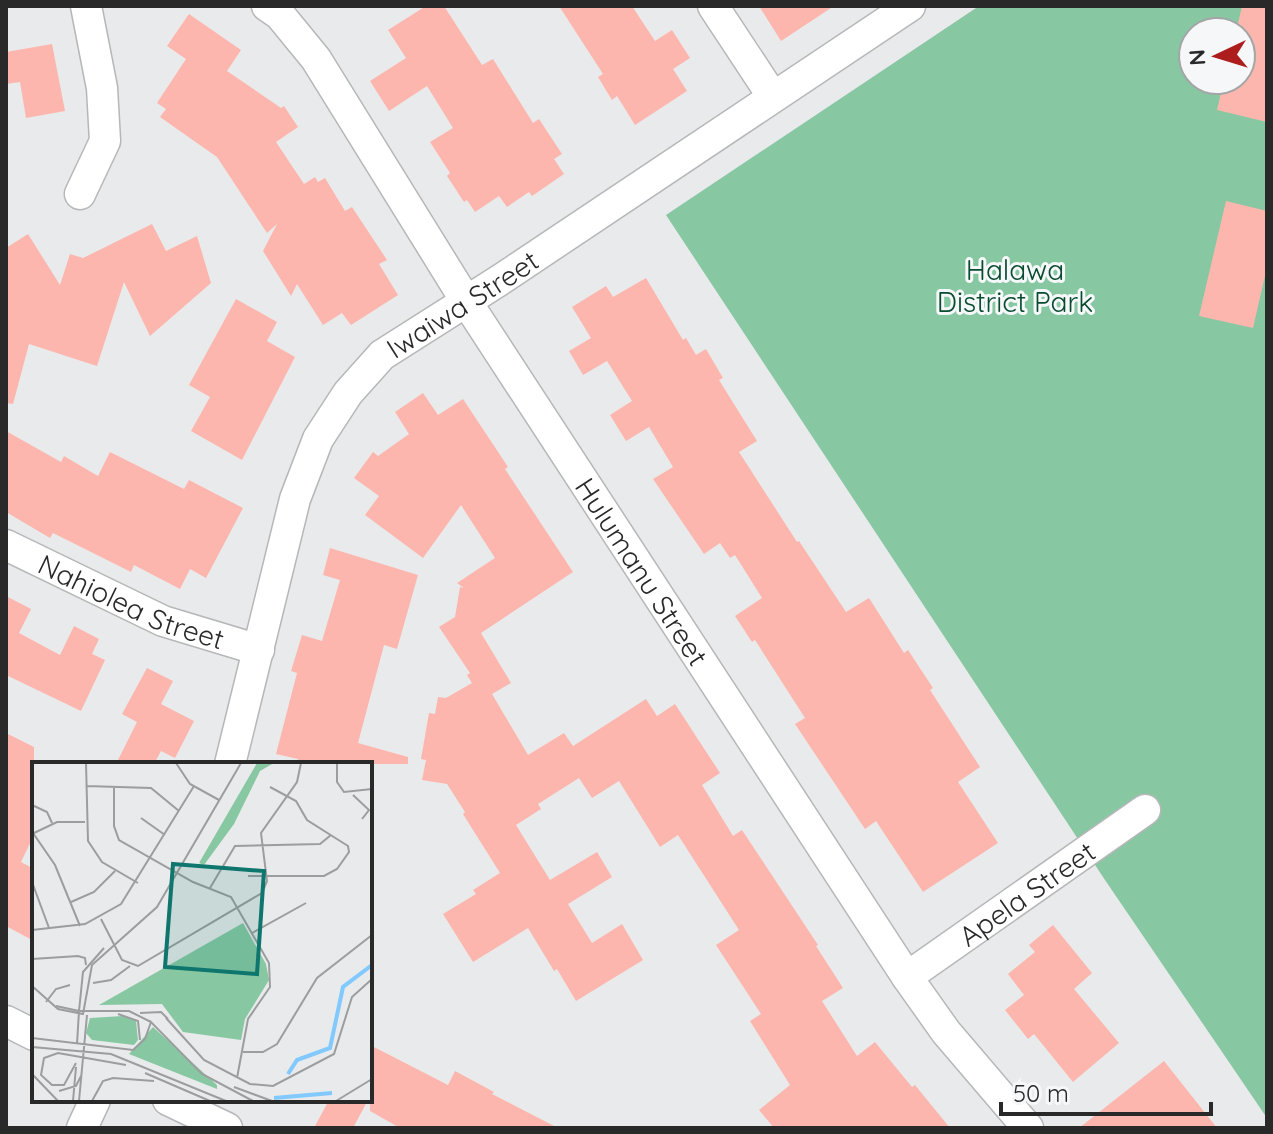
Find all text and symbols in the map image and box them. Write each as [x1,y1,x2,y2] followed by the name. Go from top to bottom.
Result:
[1177,16,1257,96] north arrow
[1183,48,1212,66] text: N
[380,242,545,365] street label: Iwaiwa Street
[937,252,1093,319] park label: Halawa District Park
[568,471,716,672] street label: Hulumanu Street
[33,546,229,656] street label: Nahiolea Street
[32,762,372,1102] inset map
[952,833,1101,953] street label: Apela Street
[1001,1066,1211,1116] scale bar
[1013,1078,1069,1108] text: 50 m

